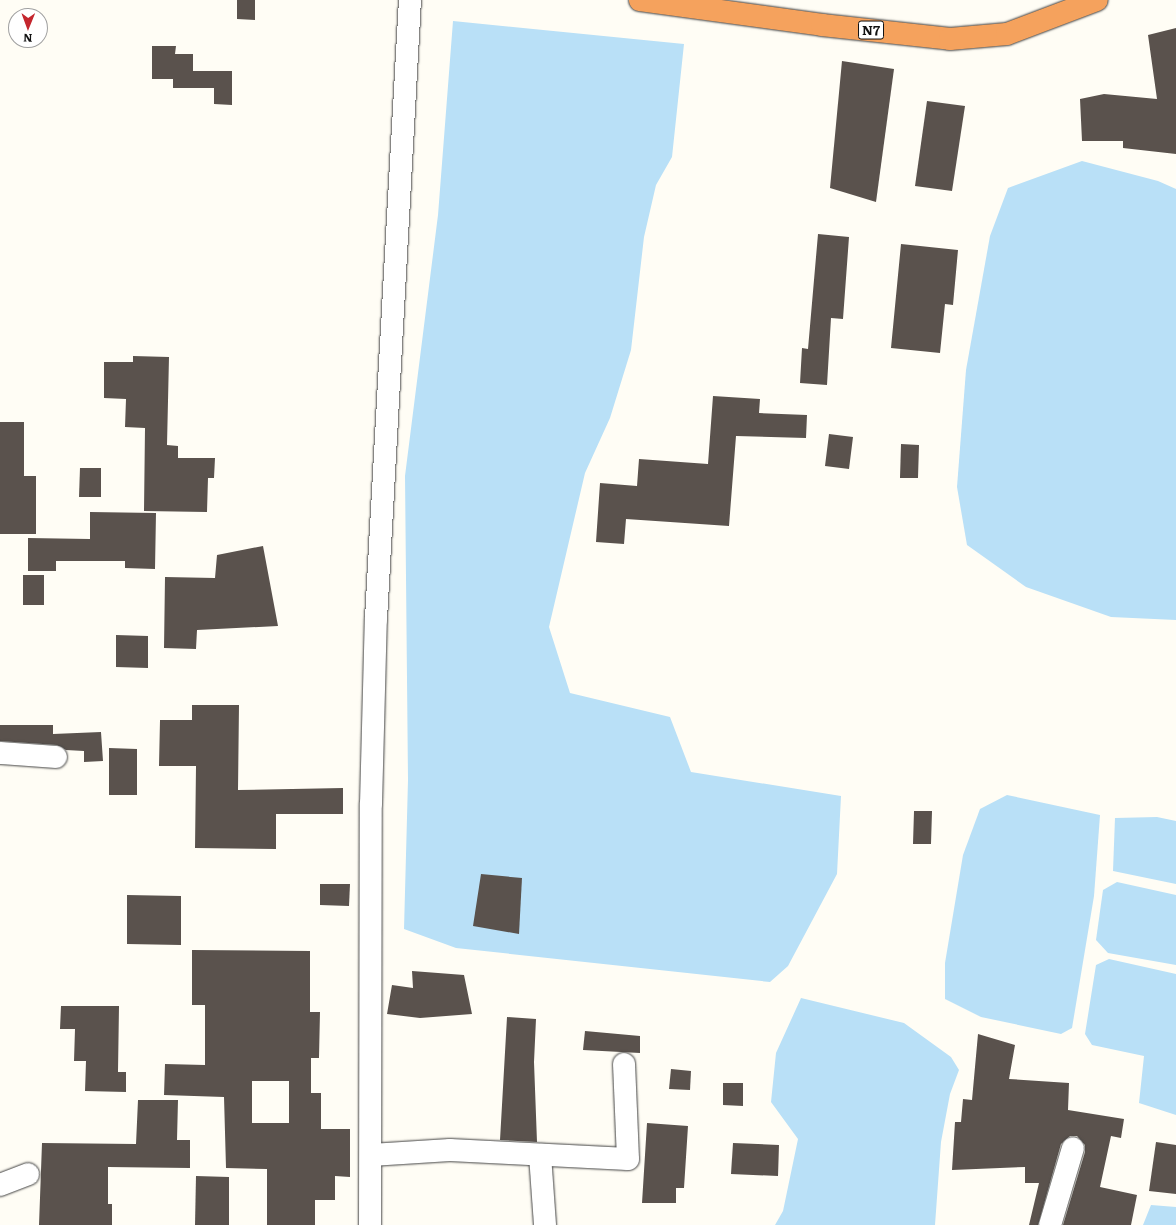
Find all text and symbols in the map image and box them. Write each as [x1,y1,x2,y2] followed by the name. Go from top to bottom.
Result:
[8,8,48,48] north arrow
[858,19,884,41] road number: N7
[23,31,33,47] text: N

